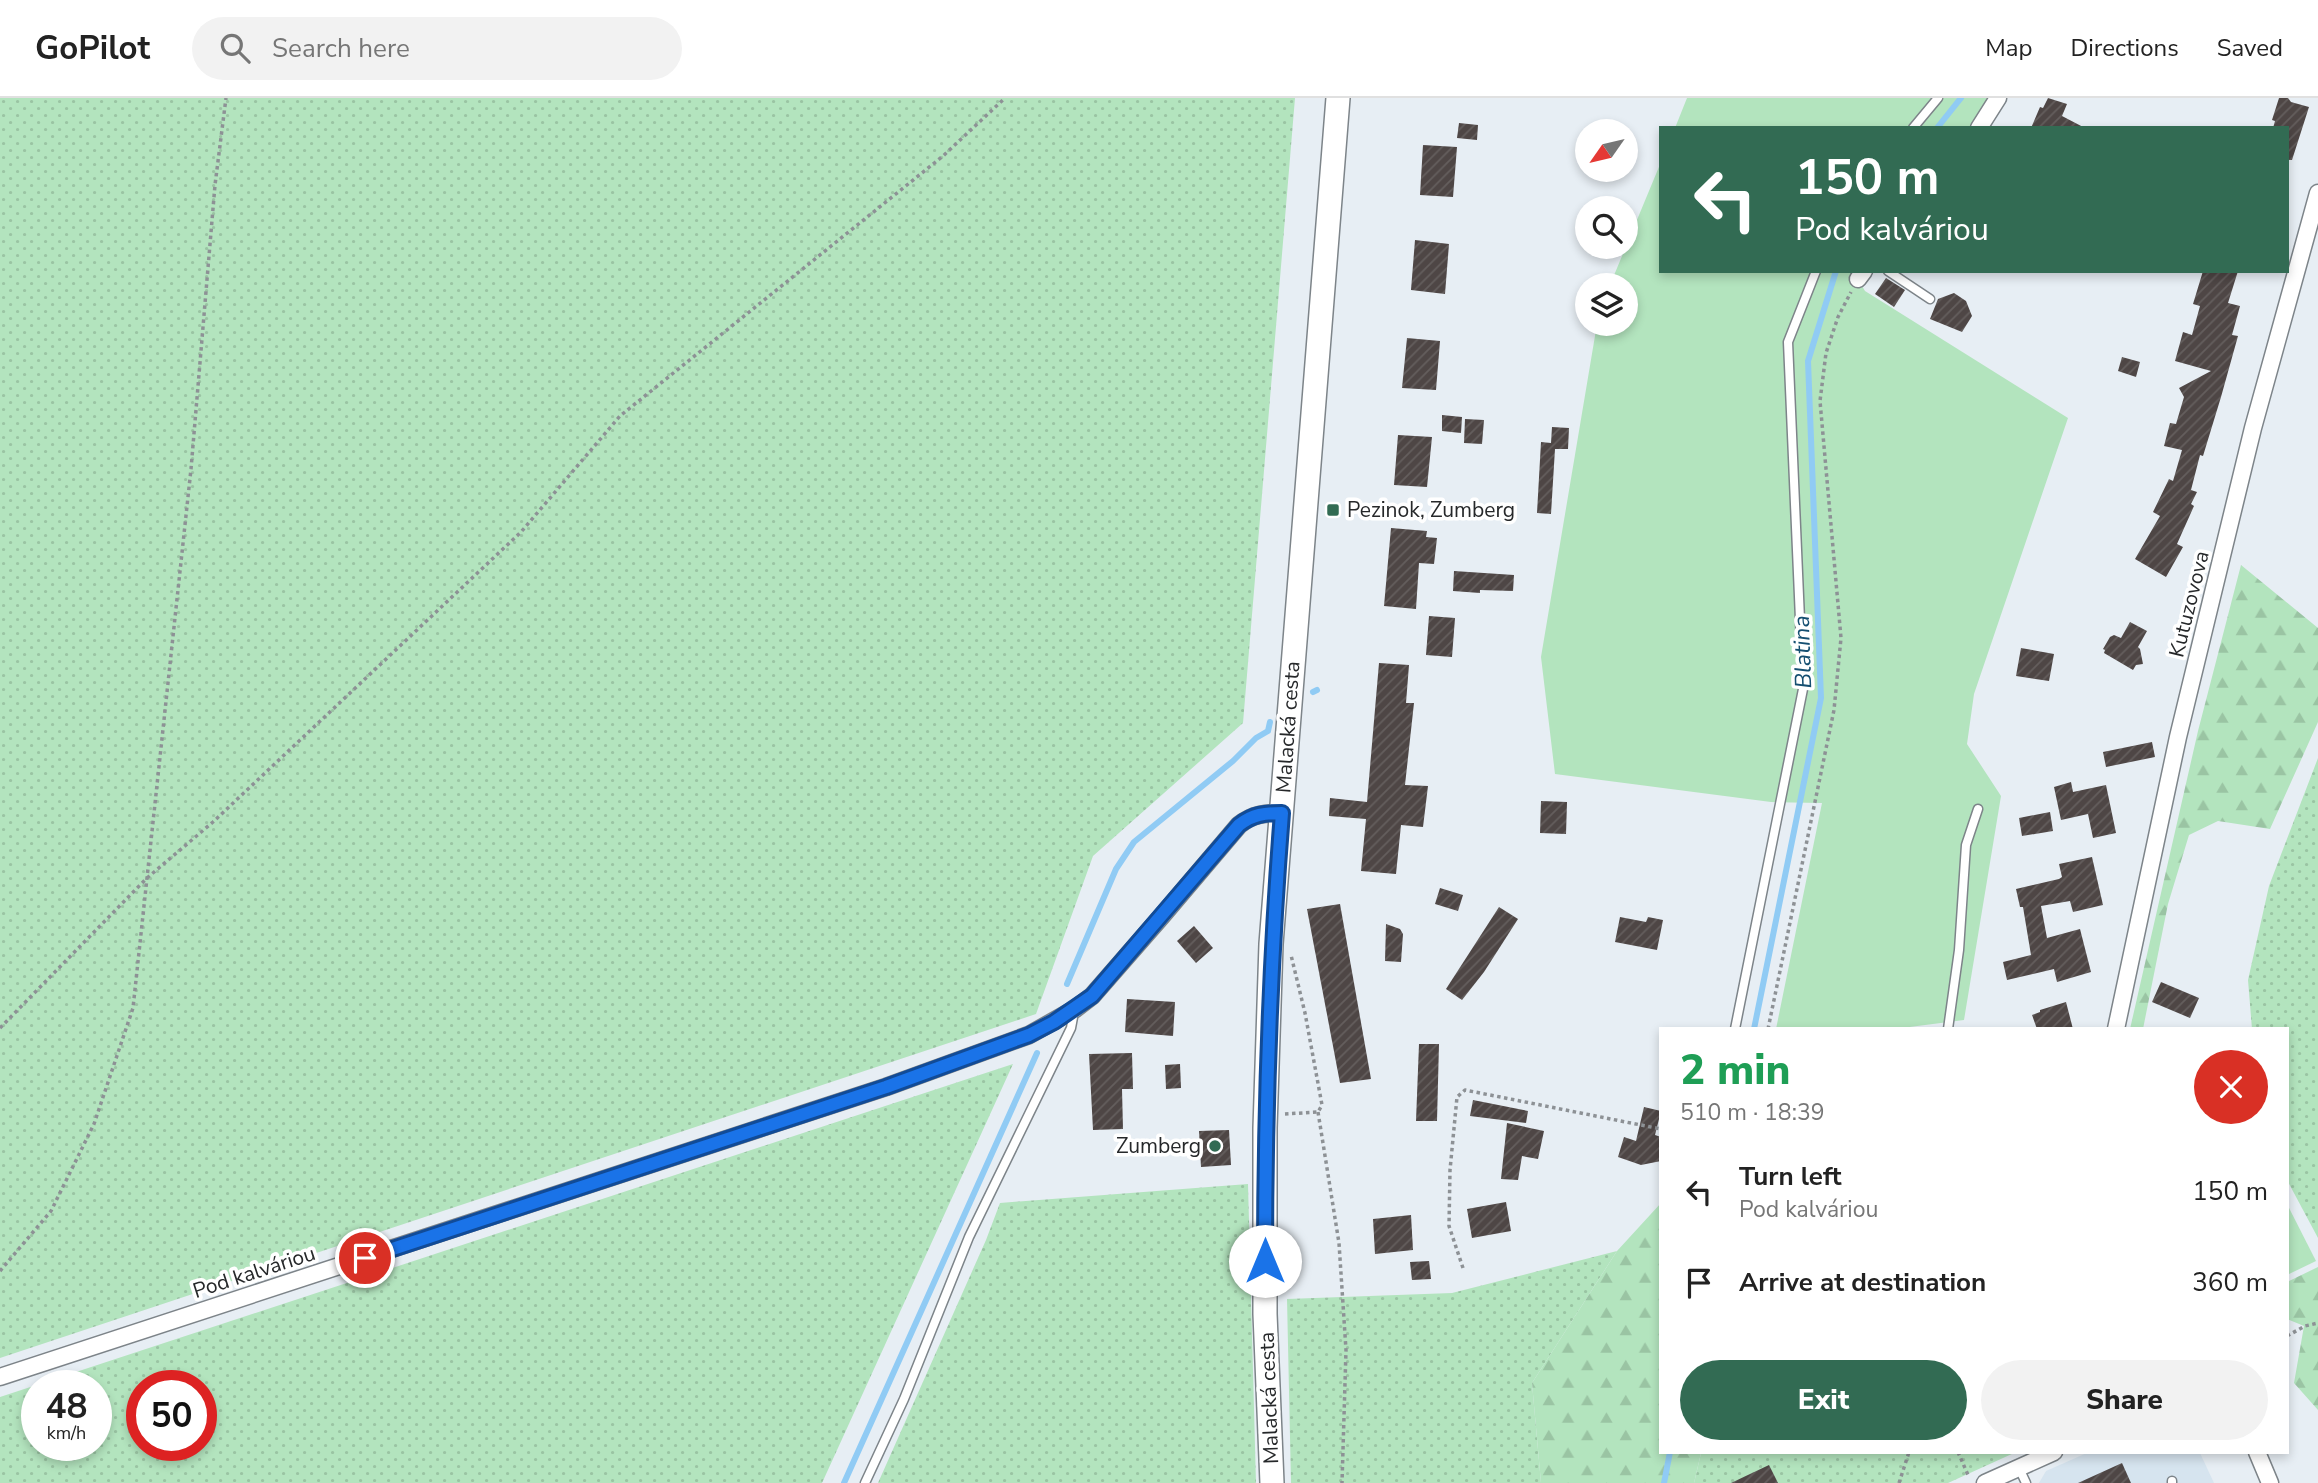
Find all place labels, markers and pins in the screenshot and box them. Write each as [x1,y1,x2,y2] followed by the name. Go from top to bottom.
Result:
[1347,496,1515,524] place label: Pezinok, Zumberg
[1325,502,1341,518] marker: Pezinok, Zumberg
[1116,1132,1201,1160] place label: Zumberg
[1207,1138,1223,1154] marker: Zumberg
[335,1228,395,1288] pin

